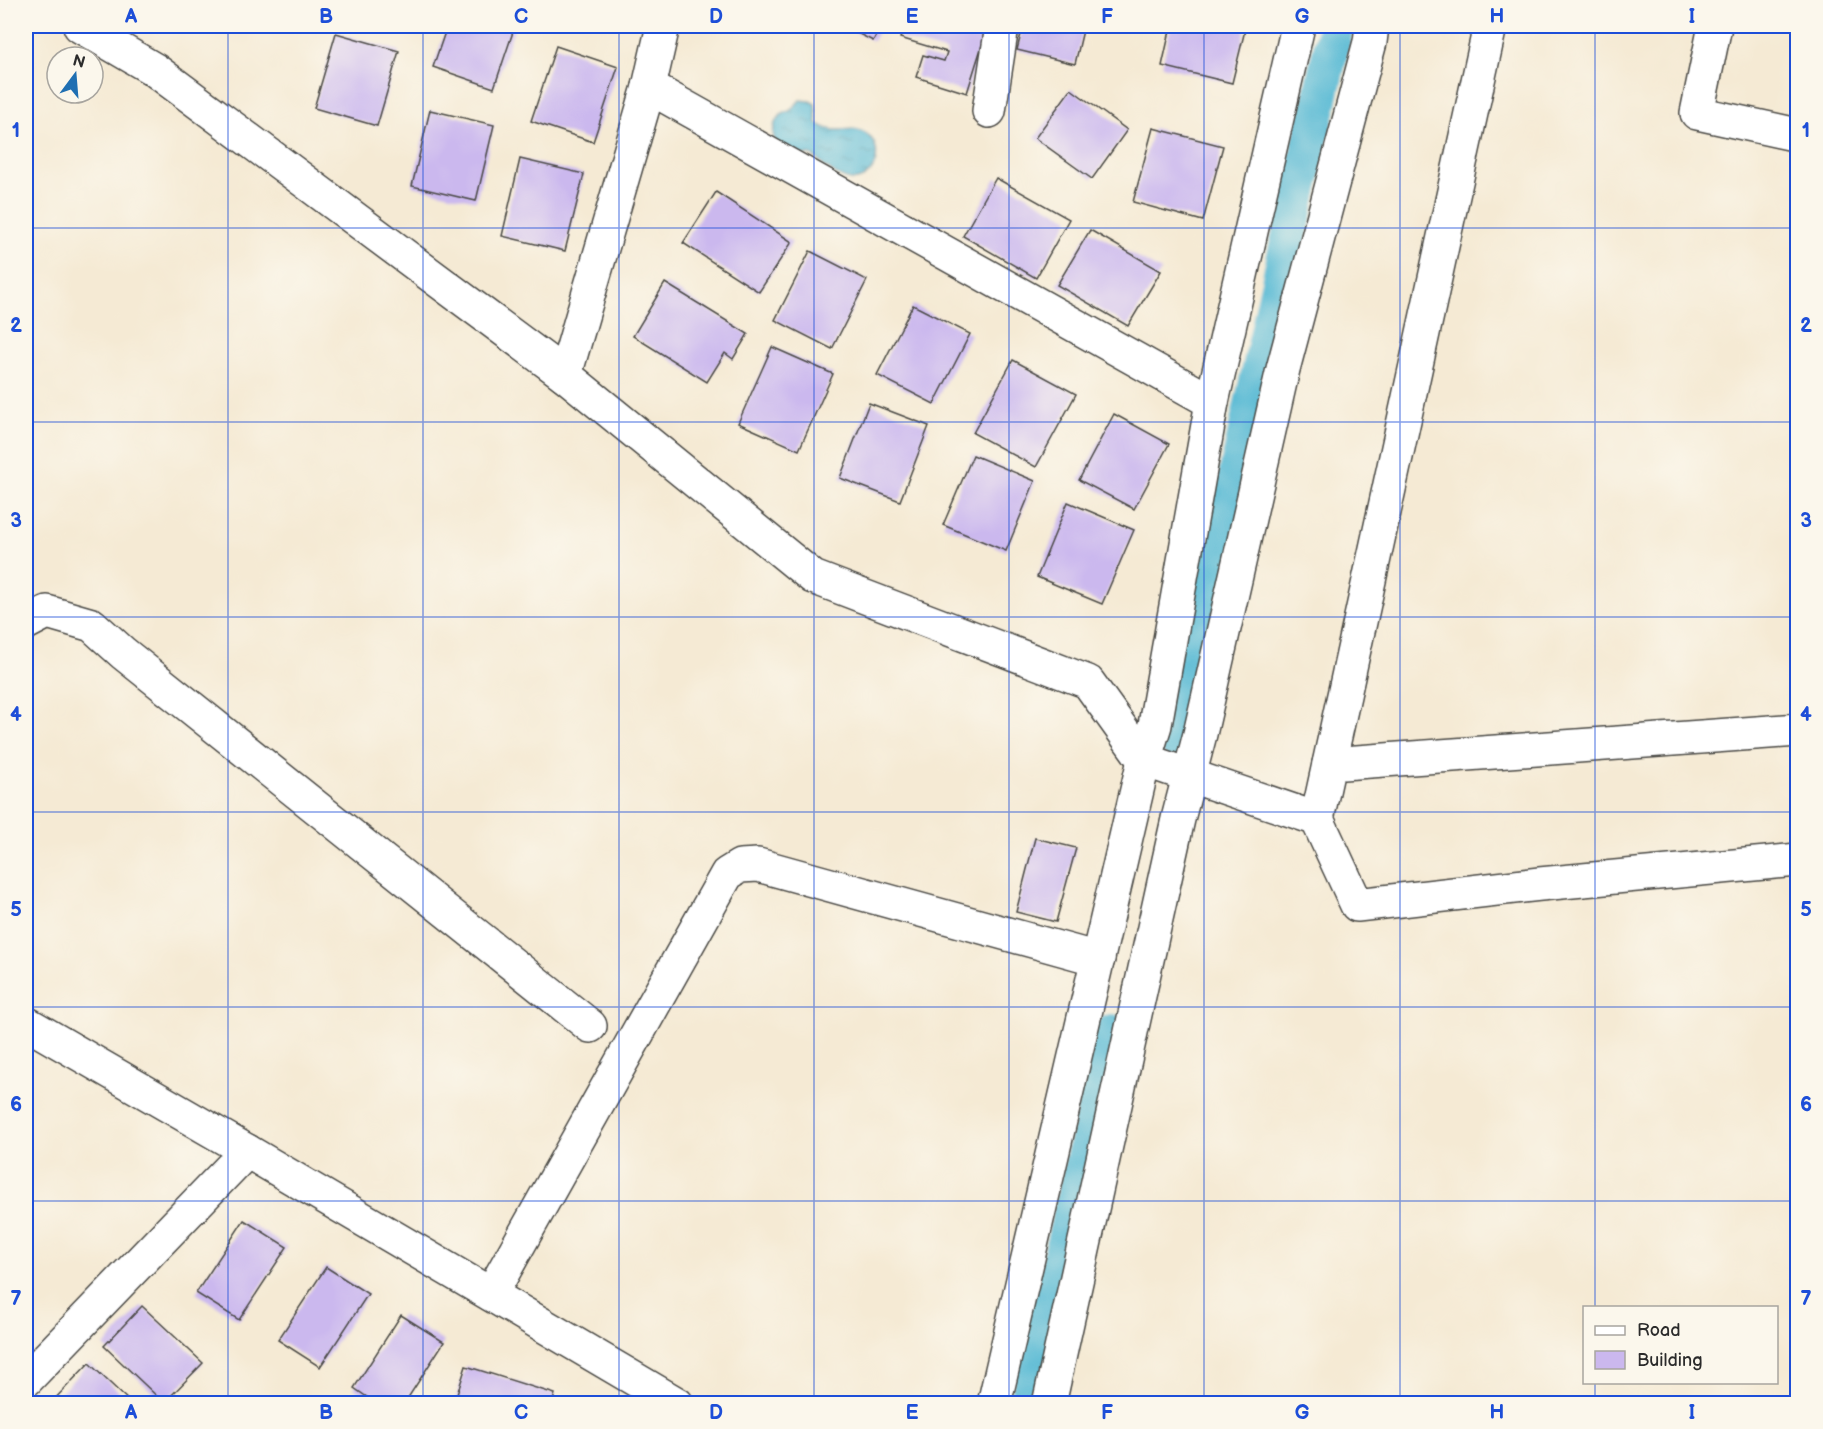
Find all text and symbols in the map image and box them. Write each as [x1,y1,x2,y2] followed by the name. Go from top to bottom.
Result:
[124,5,138,29] text: A
[319,5,333,29] text: B
[514,5,528,29] text: C
[709,5,723,29] text: D
[906,5,919,29] text: E
[1101,5,1113,29] text: F
[1295,5,1310,29] text: G
[1490,5,1504,29] text: H
[1689,5,1695,29] text: I
[45,45,105,105] north arrow
[70,51,87,73] text: N
[12,119,20,143] text: 1
[1802,119,1810,143] text: 1
[10,314,22,338] text: 2
[1800,314,1812,338] text: 2
[10,509,22,533] text: 3
[1800,509,1812,533] text: 3
[10,703,22,727] text: 4
[1800,703,1812,727] text: 4
[10,898,22,922] text: 5
[1800,898,1812,922] text: 5
[10,1093,22,1117] text: 6
[1800,1093,1812,1117] text: 6
[10,1287,22,1311] text: 7
[1800,1287,1812,1311] text: 7
[1583,1306,1778,1384] legend
[1637,1320,1681,1341] text: Road
[1637,1350,1703,1371] text: Building
[124,1401,138,1425] text: A
[319,1401,333,1425] text: B
[514,1401,528,1425] text: C
[709,1401,723,1425] text: D
[906,1401,919,1425] text: E
[1101,1401,1113,1425] text: F
[1295,1401,1310,1425] text: G
[1490,1401,1504,1425] text: H
[1689,1401,1695,1425] text: I

